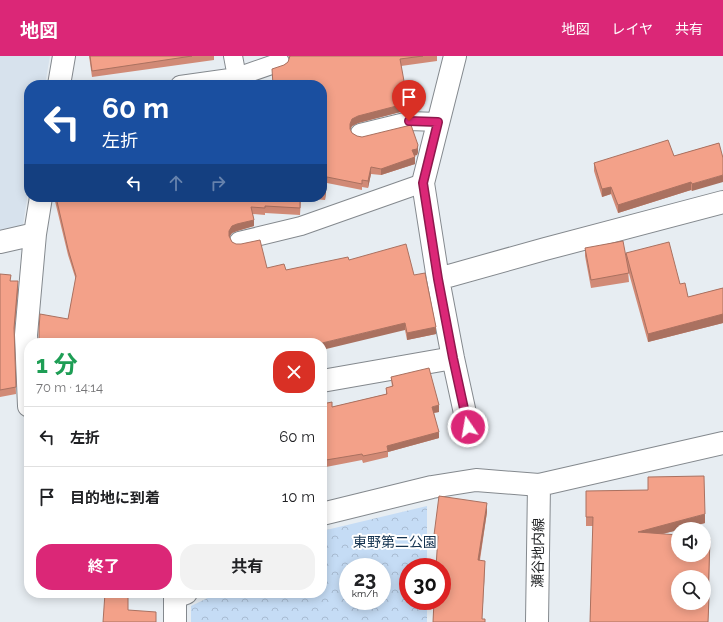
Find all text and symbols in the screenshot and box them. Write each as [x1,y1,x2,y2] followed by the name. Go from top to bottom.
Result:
[20,19,58,41] text: 地図
[561,21,589,37] text: 地図
[611,21,653,37] text: レイヤ
[675,21,703,37] text: 共有
[392,80,426,121] pin
[398,86,420,108] icon: arrive
[102,92,169,125] text: 60 m
[36,96,88,148] icon: left
[102,130,138,151] text: 左折
[123,172,145,194] icon: left
[165,172,187,194] icon: ahead
[207,172,229,194] icon: right
[36,350,78,379] text: 1 分
[273,351,315,393] button: close
[36,380,103,395] text: 70 m · 14:14
[447,406,489,448] position arrow
[36,426,58,448] icon: left
[279,428,315,446] text: 60 m
[70,429,100,447] text: 左折
[36,486,58,508] icon: arrive
[282,488,315,506] text: 10 m
[70,489,160,507] text: 目的地に到着
[529,518,547,588] street label: 瀬谷地内線
[671,522,711,610] map controls
[671,522,711,562] button: sound
[353,534,437,550] park label: 東野第二公園
[36,544,172,590] button: 終了
[180,544,315,590] button: 共有
[399,558,451,610] speed limit sign: 30
[354,567,376,591] text: 23
[671,570,711,610] button: search
[352,588,378,599] text: km/h

